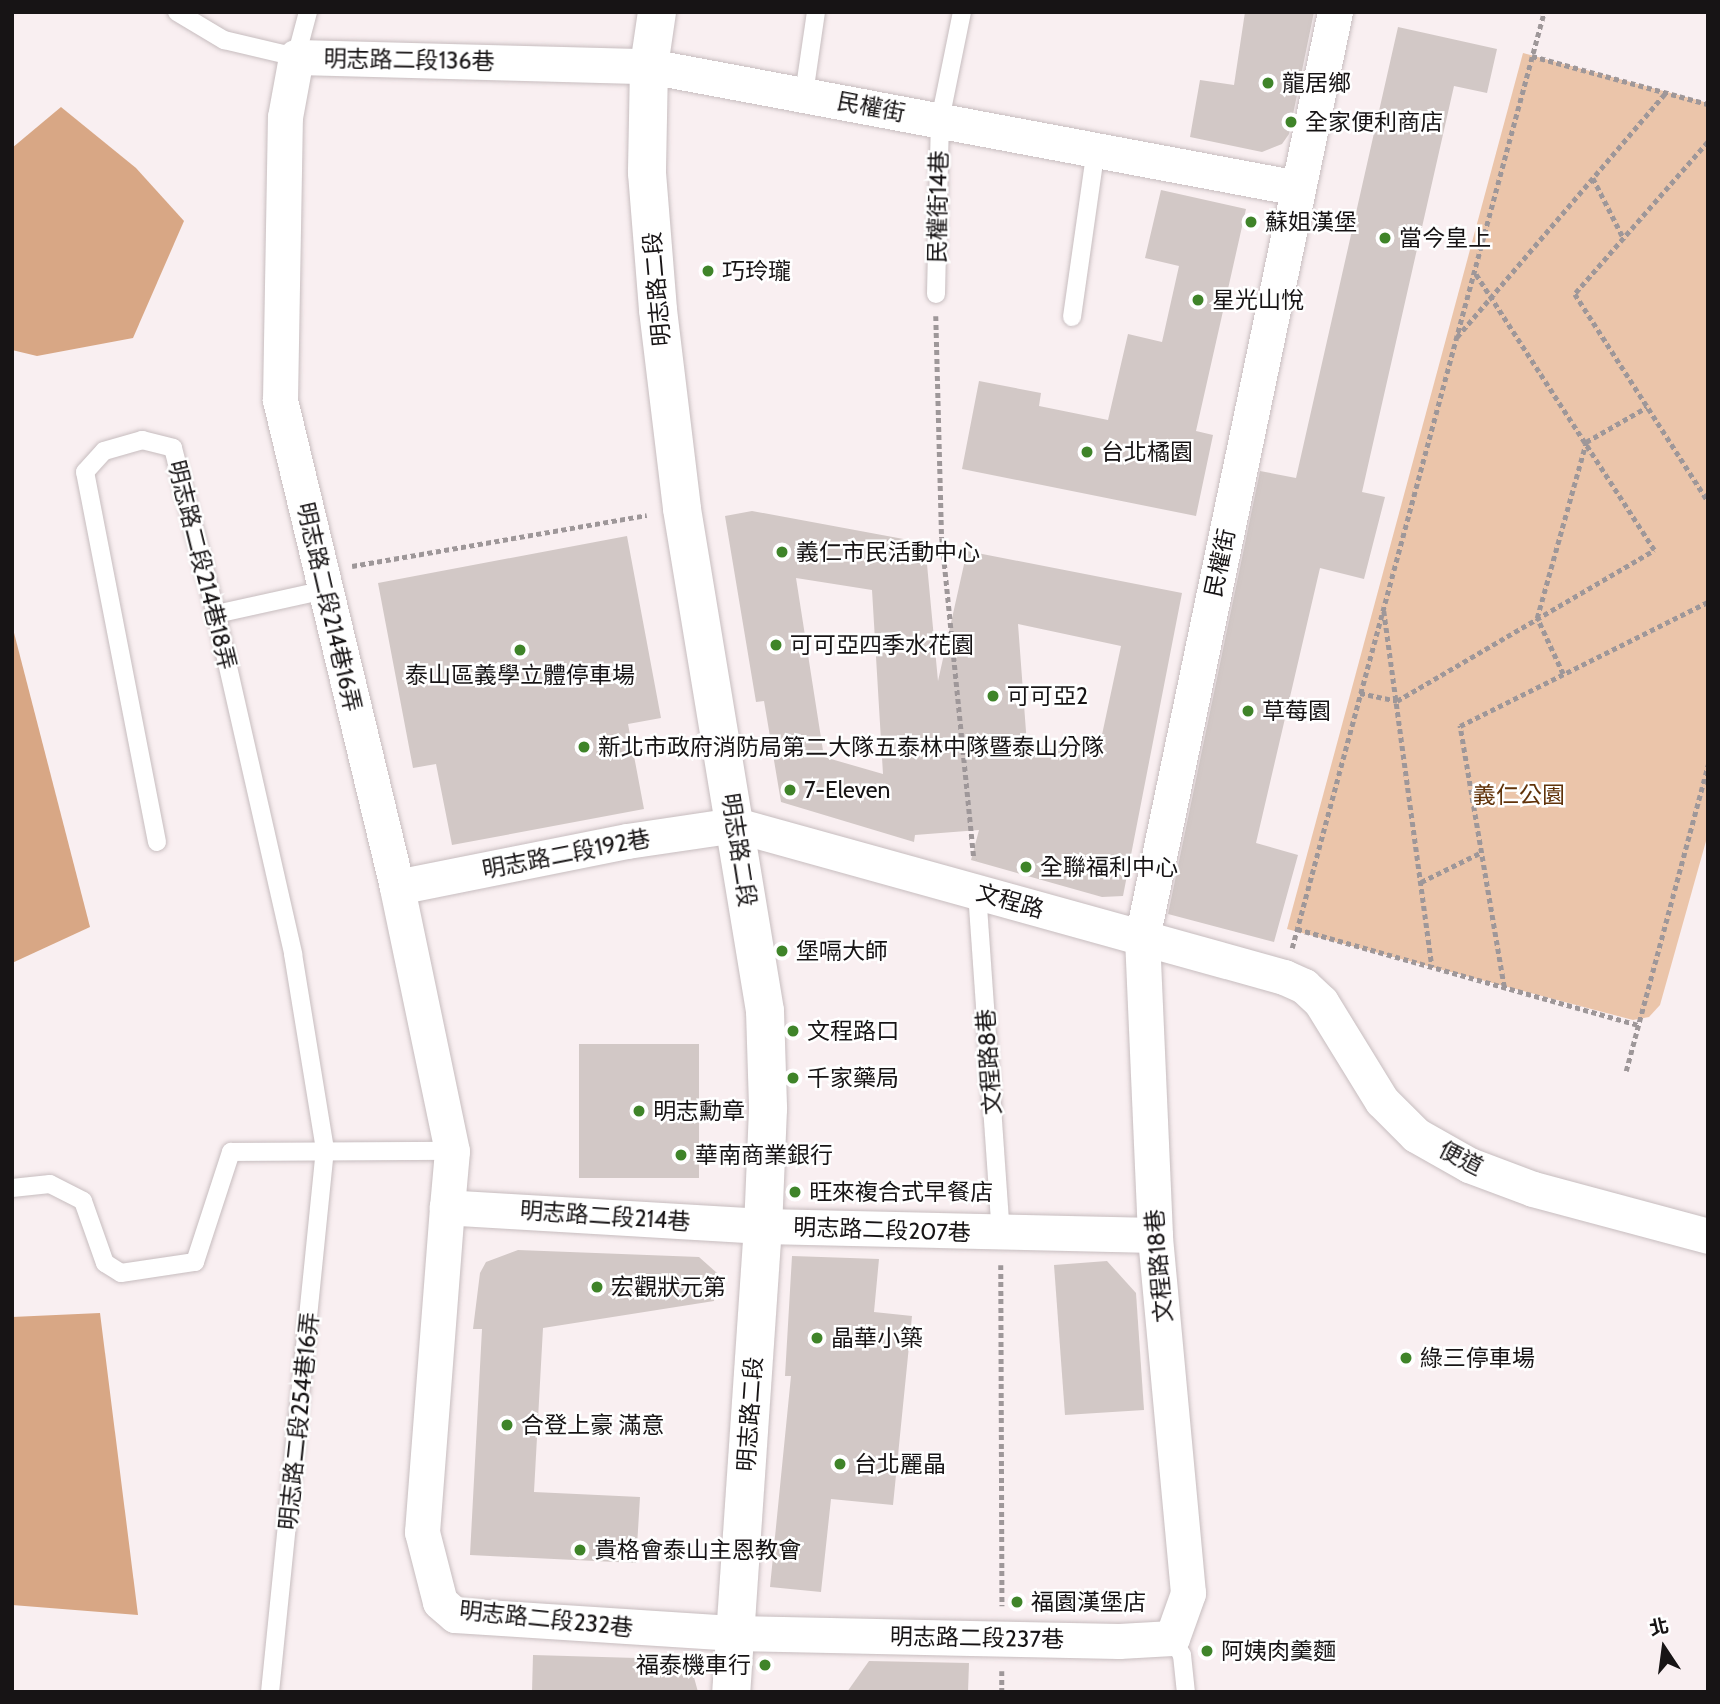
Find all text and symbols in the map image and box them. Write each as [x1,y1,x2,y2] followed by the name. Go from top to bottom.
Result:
[323,45,495,75] street label: 明志路二段136巷
[1282,69,1351,97] place label: 龍居鄉
[1260,75,1276,91] marker: 龍居鄉
[835,87,907,127] street label: 民權街
[1305,108,1443,136] place label: 全家便利商店
[1283,114,1299,130] marker: 全家便利商店
[923,150,953,264] street label: 民權街14巷
[1265,208,1357,236] place label: 蘇姐漢堡
[1243,214,1259,230] marker: 蘇姐漢堡
[1399,224,1491,252] place label: 當今皇上
[1377,230,1393,246] marker: 當今皇上
[638,231,676,347] street label: 明志路二段
[722,257,791,285] place label: 巧玲瓏
[700,263,716,279] marker: 巧玲瓏
[1212,286,1304,314] place label: 星光山悅
[1190,292,1206,308] marker: 星光山悅
[1101,438,1193,466] place label: 台北橘園
[1079,444,1095,460] marker: 台北橘園
[163,457,241,673] street label: 明志路二段214巷18弄
[291,499,367,715] street label: 明志路二段214巷16弄
[1199,526,1241,600] street label: 民權街
[796,538,980,566] place label: 義仁市民活動中心
[774,544,790,560] marker: 義仁市民活動中心
[790,631,974,659] place label: 可可亞四季水花園
[768,637,784,653] marker: 可可亞四季水花園
[512,642,528,658] marker: 泰山區義學立體停車場
[405,661,635,689] place label: 泰山區義學立體停車場
[1007,682,1088,710] place label: 可可亞2
[985,688,1001,704] marker: 可可亞2
[1262,697,1331,725] place label: 草莓園
[1240,703,1256,719] marker: 草莓園
[598,733,1104,761] place label: 新北市政府消防局第二大隊五泰林中隊暨泰山分隊
[576,739,592,755] marker: 新北市政府消防局第二大隊五泰林中隊暨泰山分隊
[804,776,890,804] place label: 7-Eleven
[1473,781,1565,809] park label: 義仁公園
[782,782,798,798] marker: 7-Eleven
[716,791,762,909] street label: 明志路二段
[480,824,652,884] street label: 明志路二段192巷
[1040,853,1178,881] place label: 全聯福利中心
[1018,859,1034,875] marker: 全聯福利中心
[973,878,1047,924] street label: 文程路
[796,937,888,965] place label: 堡嗝大師
[774,943,790,959] marker: 堡嗝大師
[972,1008,1006,1116] street label: 文程路8巷
[807,1017,899,1045] place label: 文程路口
[785,1023,801,1039] marker: 文程路口
[807,1064,899,1092] place label: 千家藥局
[785,1070,801,1086] marker: 千家藥局
[653,1097,745,1125] place label: 明志勳章
[631,1103,647,1119] marker: 明志勳章
[1434,1135,1488,1181] street label: 便道
[695,1141,833,1169] place label: 華南商業銀行
[673,1147,689,1163] marker: 華南商業銀行
[809,1178,993,1206] place label: 旺來複合式早餐店
[787,1184,803,1200] marker: 旺來複合式早餐店
[519,1196,691,1236] street label: 明志路二段214巷
[1140,1208,1178,1324] street label: 文程路18巷
[793,1213,971,1247] street label: 明志路二段207巷
[611,1273,726,1301] place label: 宏觀狀元第
[589,1279,605,1295] marker: 宏觀狀元第
[274,1310,324,1532] street label: 明志路二段254巷16弄
[831,1324,923,1352] place label: 晶華小築
[809,1330,825,1346] marker: 晶華小築
[1420,1344,1535,1372] place label: 綠三停車場
[1398,1350,1414,1366] marker: 綠三停車場
[732,1356,768,1472] street label: 明志路二段
[521,1411,664,1439] place label: 合登上豪 滿意
[499,1417,515,1433] marker: 合登上豪 滿意
[854,1450,946,1478] place label: 台北麗晶
[832,1456,848,1472] marker: 台北麗晶
[594,1536,801,1564] place label: 貴格會泰山主恩教會
[572,1542,588,1558] marker: 貴格會泰山主恩教會
[1031,1588,1146,1616] place label: 福園漢堡店
[1009,1594,1025,1610] marker: 福園漢堡店
[458,1596,634,1642] street label: 明志路二段232巷
[1629,1613,1699,1683] north arrow
[1647,1614,1671,1640] text: 北
[890,1623,1064,1653] street label: 明志路二段237巷
[1221,1637,1336,1665] place label: 阿姨肉羹麵
[1199,1643,1215,1659] marker: 阿姨肉羹麵
[636,1651,751,1679] place label: 福泰機車行
[757,1657,773,1673] marker: 福泰機車行

